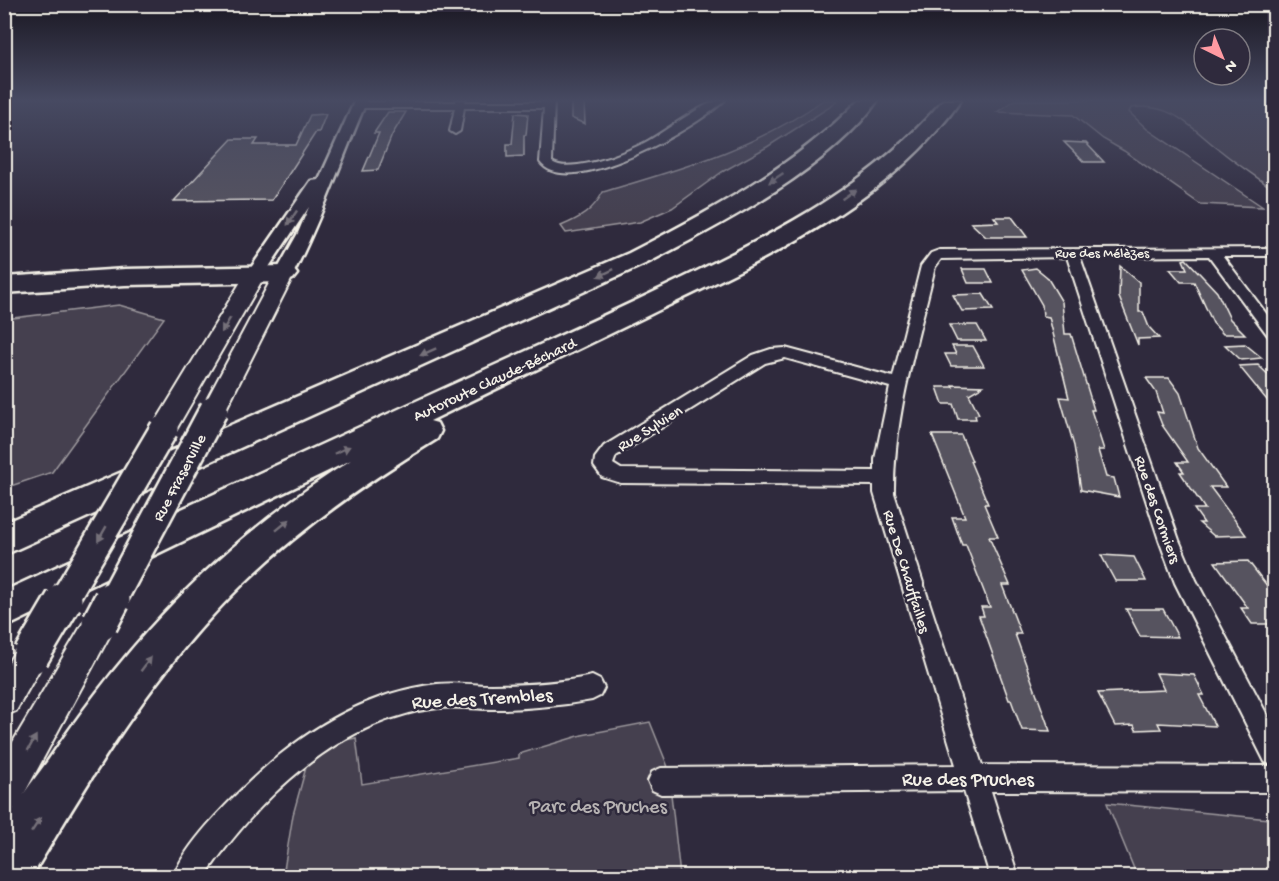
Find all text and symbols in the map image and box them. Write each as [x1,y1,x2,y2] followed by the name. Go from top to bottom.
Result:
[1192,27,1252,87] north arrow
[1219,55,1240,76] text: N
[768,172,784,183] one-way arrow
[841,188,857,200] one-way arrow
[286,210,298,226] one-way arrow
[1055,246,1150,263] street label: Rue des Mélèzes
[598,268,615,277] one-way arrow
[220,317,231,333] one-way arrow
[411,334,581,427] street label: Autoroute Claude-Béchard
[419,348,437,357] one-way arrow
[615,402,687,457] street label: Rue Sylvien
[150,431,212,526] street label: Rue Fraserville
[333,445,350,454] one-way arrow
[1128,454,1183,567] street label: Rue des Cormiers
[877,508,933,637] street label: Rue De Chauffailles
[275,519,291,532] one-way arrow
[97,526,108,542] one-way arrow
[139,656,151,671] one-way arrow
[411,685,554,716] street label: Rue des Trembles
[27,735,38,751] one-way arrow
[902,770,1035,793] street label: Rue des Pruches
[528,797,667,820] park label: Parc des Pruches
[30,817,42,833] one-way arrow

